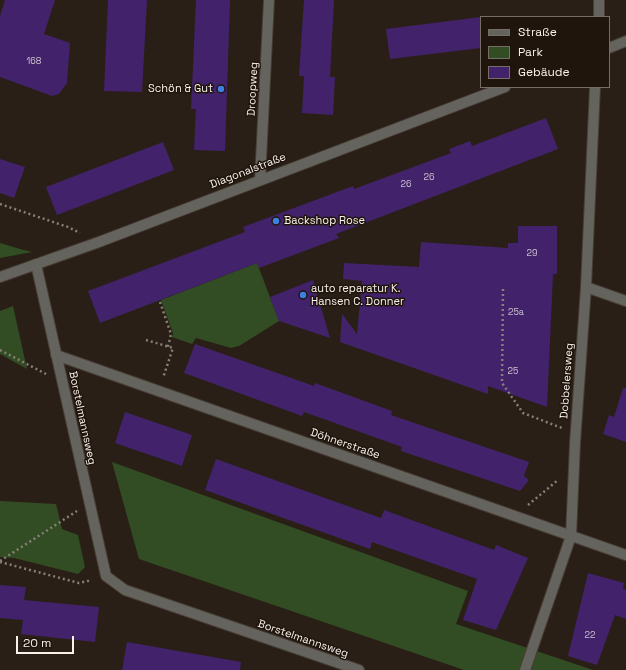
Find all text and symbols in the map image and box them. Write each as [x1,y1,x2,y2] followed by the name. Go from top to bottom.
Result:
[480,16,610,88] legend
[518,24,557,40] text: Straße
[518,44,543,60] text: Park
[27,57,41,67] house number: 168
[245,62,261,116] street label: Droopweg
[518,64,570,80] text: Gebäude
[148,82,213,96] place label: Schön & Gut
[216,84,226,94] marker: Schön & Gut
[208,150,288,192] street label: Diagonalstraße
[424,173,434,183] house number: 26
[401,180,411,190] house number: 26
[284,214,365,228] place label: Backshop Rose
[271,216,281,226] marker: Backshop Rose
[527,249,537,259] house number: 29
[311,282,404,308] place label: auto reparatur K. Hansen C. Donner
[298,290,308,300] marker: auto reparatur K. Hansen C. Donner
[508,308,524,318] house number: 25a
[558,343,576,419] street label: Dobbelersweg
[508,367,518,377] house number: 25
[66,370,98,466] street label: Borstelmannsweg
[309,426,381,462] street label: Döhnerstraße
[256,617,350,661] street label: Borstelmannsweg
[18,628,76,654] scale bar
[585,631,595,641] house number: 22
[23,635,51,651] text: 20 m

